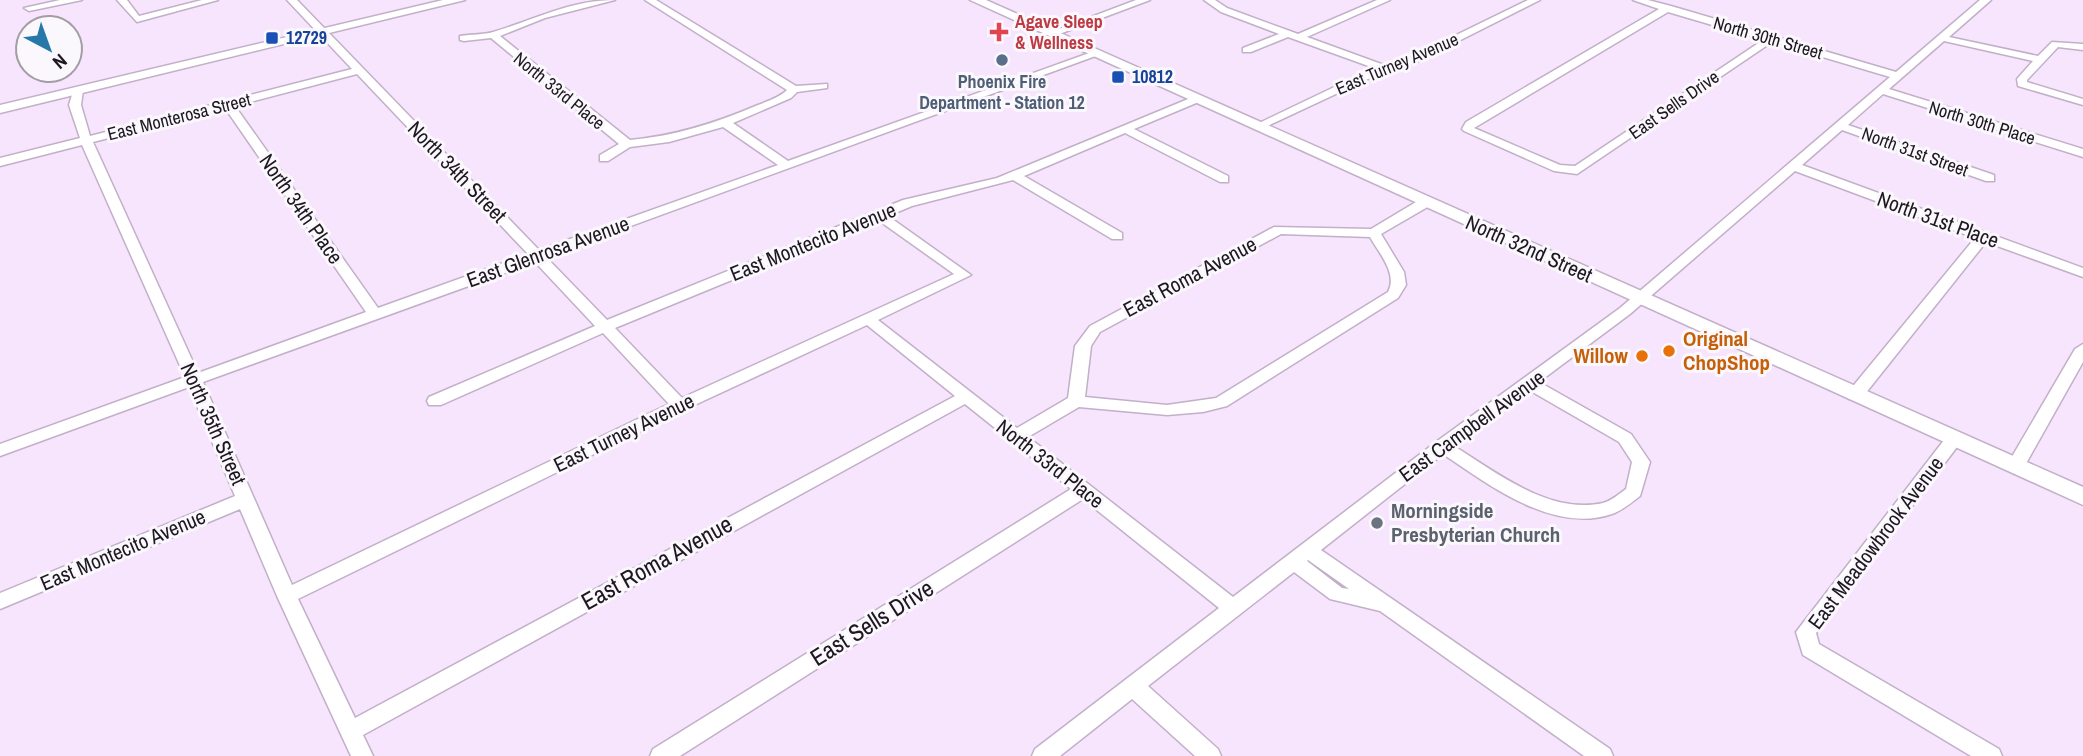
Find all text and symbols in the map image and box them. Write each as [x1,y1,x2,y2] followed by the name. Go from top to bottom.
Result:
[1015,9,1103,55] place label: Agave Sleep & Wellness
[1711,10,1826,65] street label: North 30th Street
[14,14,84,84] north arrow
[989,22,1009,42] marker: Agave Sleep & Wellness
[286,25,327,50] place label: 12729
[1332,26,1462,101] street label: East Turney Avenue
[264,30,280,46] marker: 12729
[508,46,610,135] street label: North 33rd Place
[47,48,73,75] text: N
[994,52,1010,68] marker: Phoenix Fire Department - Station 12
[1132,64,1173,89] place label: 10812
[1624,64,1724,145] street label: East Sells Drive
[919,69,1085,115] place label: Phoenix Fire Department - Station 12
[1110,69,1126,85] marker: 10812
[105,87,253,146] street label: East Monterosa Street
[1926,94,2038,151] street label: North 30th Place
[401,114,513,229] street label: North 34th Street
[1858,121,1972,182] street label: North 31st Street
[253,148,350,270] street label: North 34th Place
[1873,184,2003,255] street label: North 31st Place
[725,195,900,288] street label: East Montecito Avenue
[1461,208,1597,290] street label: North 32nd Street
[462,209,633,294] street label: East Glenrosa Avenue
[1118,229,1262,324] street label: East Roma Avenue
[1683,324,1770,377] place label: Original ChopShop
[1574,341,1629,370] place label: Willow
[1661,343,1677,359] marker: Original ChopShop
[1634,348,1650,364] marker: Willow
[174,358,253,490] street label: North 35th Street
[1393,363,1551,488] street label: East Campbell Avenue
[549,386,699,479] street label: East Turney Avenue
[990,412,1110,515] street label: North 33rd Place
[1801,450,1950,635] street label: East Meadowbrook Avenue
[1391,496,1560,549] place label: Morningside Presbyterian Church
[36,502,210,597] street label: East Montecito Avenue
[575,507,738,617] street label: East Roma Avenue
[1369,515,1385,531] marker: Morningside Presbyterian Church
[804,571,939,673] street label: East Sells Drive

